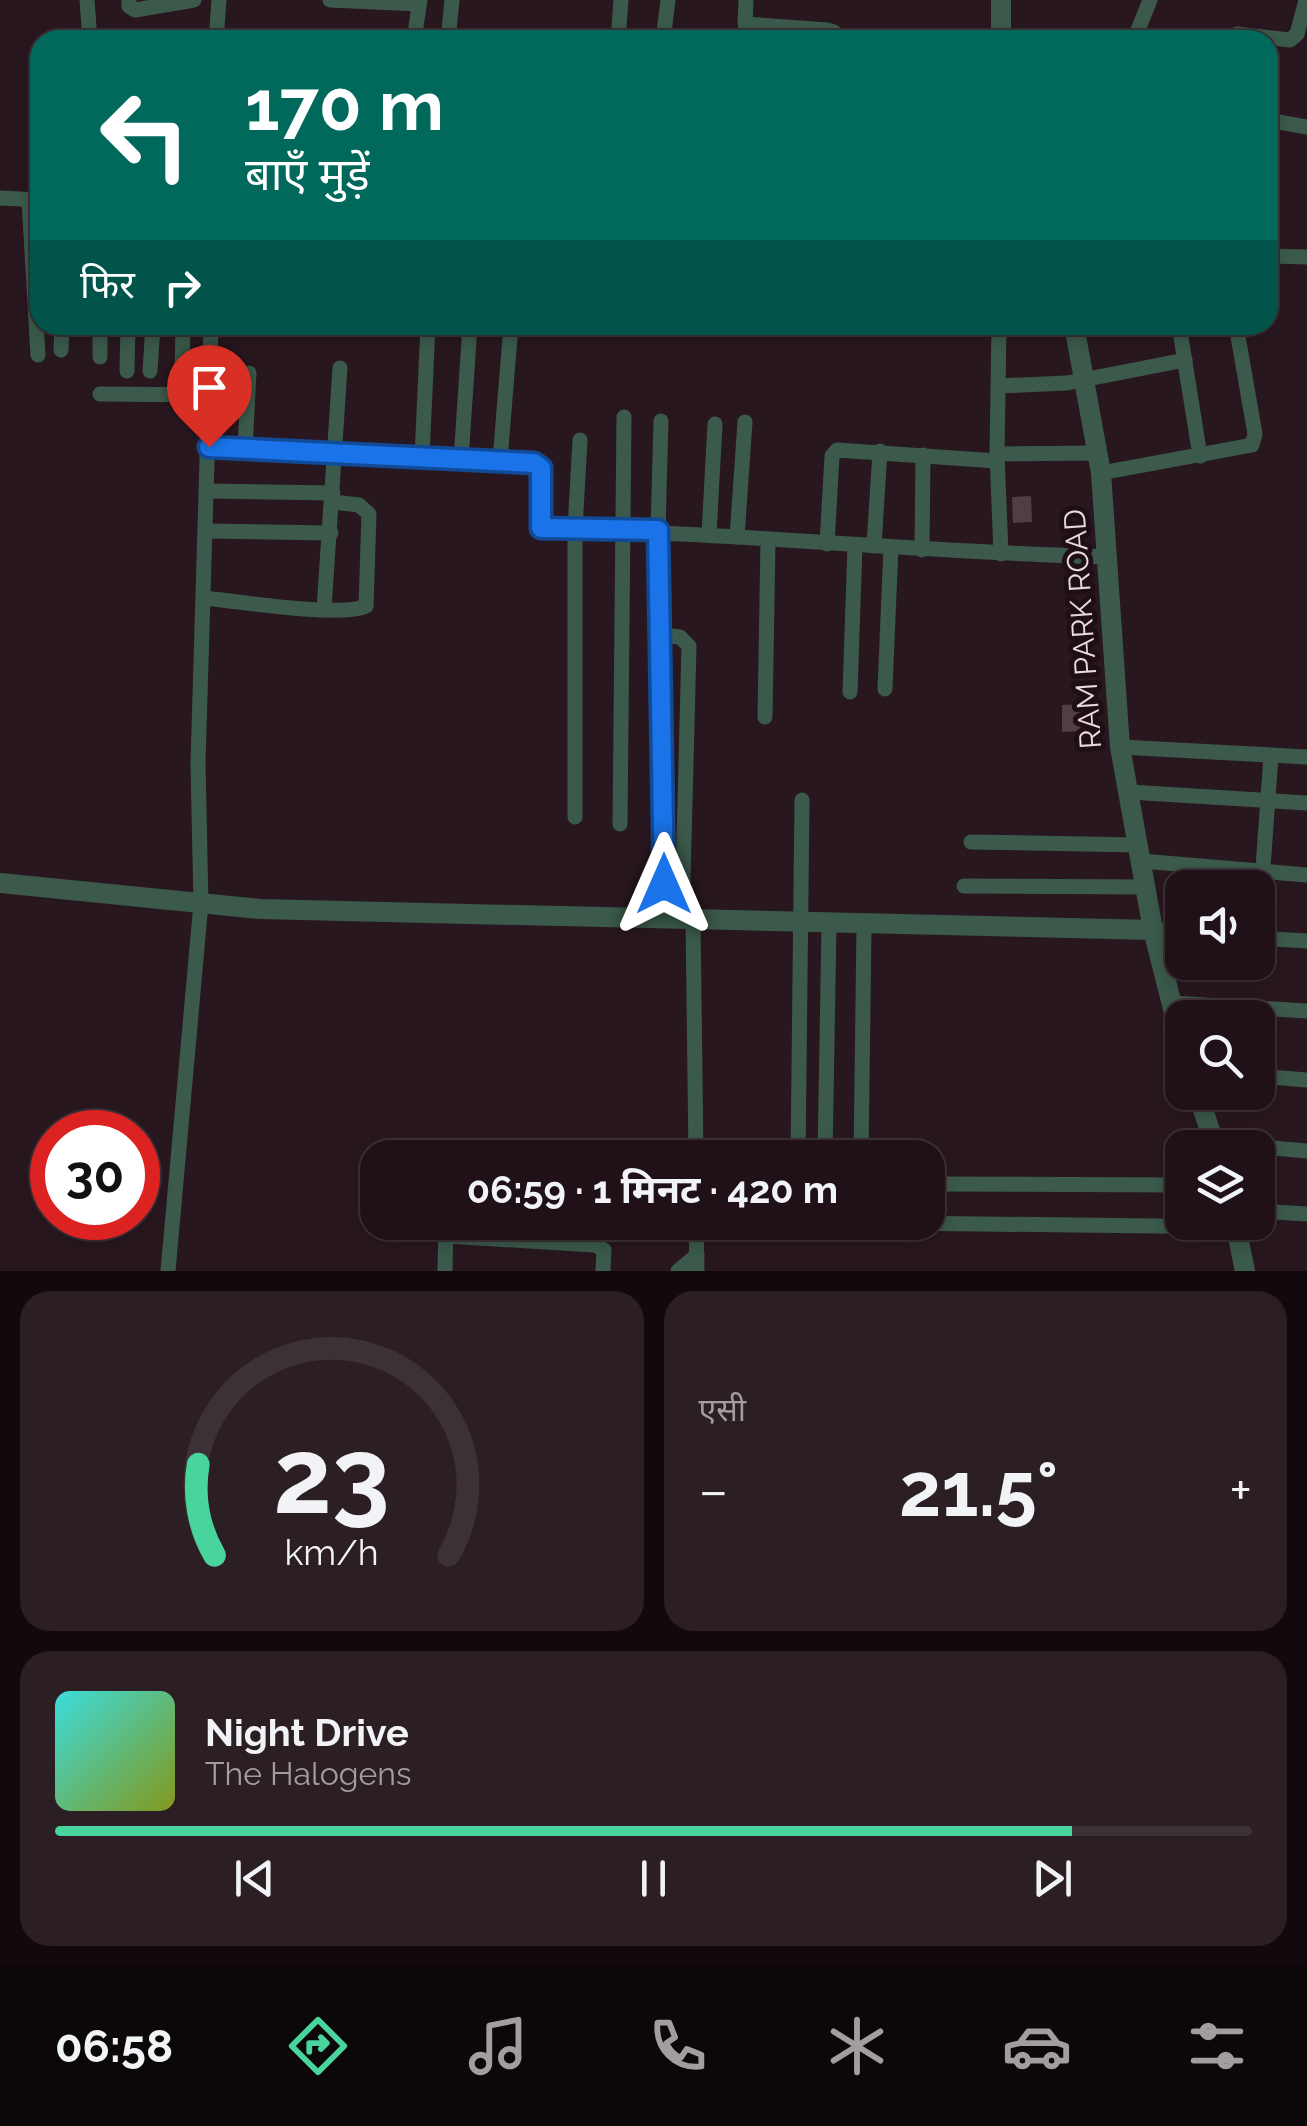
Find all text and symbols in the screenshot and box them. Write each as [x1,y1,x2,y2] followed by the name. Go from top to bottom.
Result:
[245,64,444,146] text: 170 m
[80,70,210,200] icon: left
[245,148,370,201] text: बाएँ मुड़ें
[155,260,210,315] icon: right
[80,262,135,307] text: फिर
[167,345,252,448] pin
[182,360,237,415] icon: arrive
[1057,508,1108,750] street label: RAM PARK ROAD
[612,832,716,936] position arrow
[1165,870,1275,1240] map controls
[1165,870,1275,980] button: sound
[1165,1000,1275,1110] button: search
[30,1110,160,1240] speed limit sign: 30
[1165,1130,1275,1240] button: layers
[467,1167,838,1212] text: 06:59 · 1 मिनट · 420 m
[699,1391,746,1428] text: एसी
[273,1415,390,1537] text: 23
[899,1445,1058,1534] text: 21.5°
[699,1458,728,1523] text: −
[1229,1458,1252,1523] text: +
[285,1531,379,1573] text: km/h
[205,1710,409,1755] text: Night Drive
[205,1755,411,1792] text: The Halogens
[227,1851,282,1906] icon: previous
[626,1851,681,1906] icon: pause
[1025,1851,1080,1906] icon: next
[283,2011,353,2081] icon: directions
[463,2011,533,2081] icon: music
[643,2011,713,2081] icon: phone
[822,2011,892,2081] icon: climate
[1002,2011,1072,2081] icon: car
[1182,2011,1252,2081] icon: filters
[55,2020,173,2073] text: 06:58

